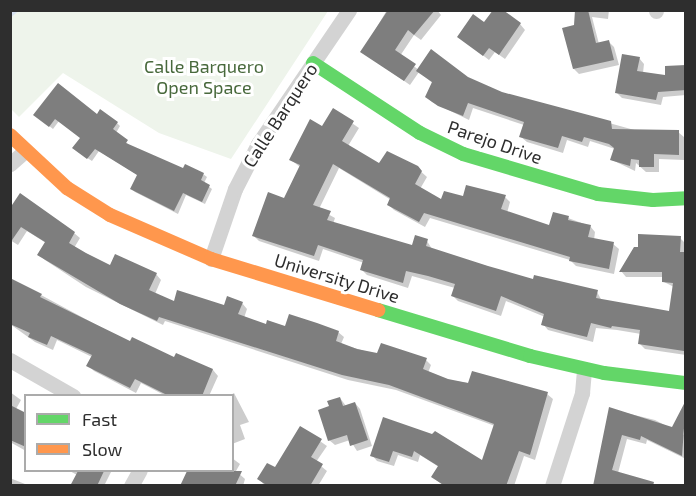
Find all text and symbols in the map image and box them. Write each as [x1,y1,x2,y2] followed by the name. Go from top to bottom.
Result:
[144,56,264,98] park label: Calle Barquero Open Space
[238,59,322,171] street label: Calle Barquero
[445,116,545,168] street label: Parejo Drive
[272,249,402,307] street label: University Drive
[24,394,234,472] legend
[82,408,117,430] text: Fast
[82,438,122,460] text: Slow

